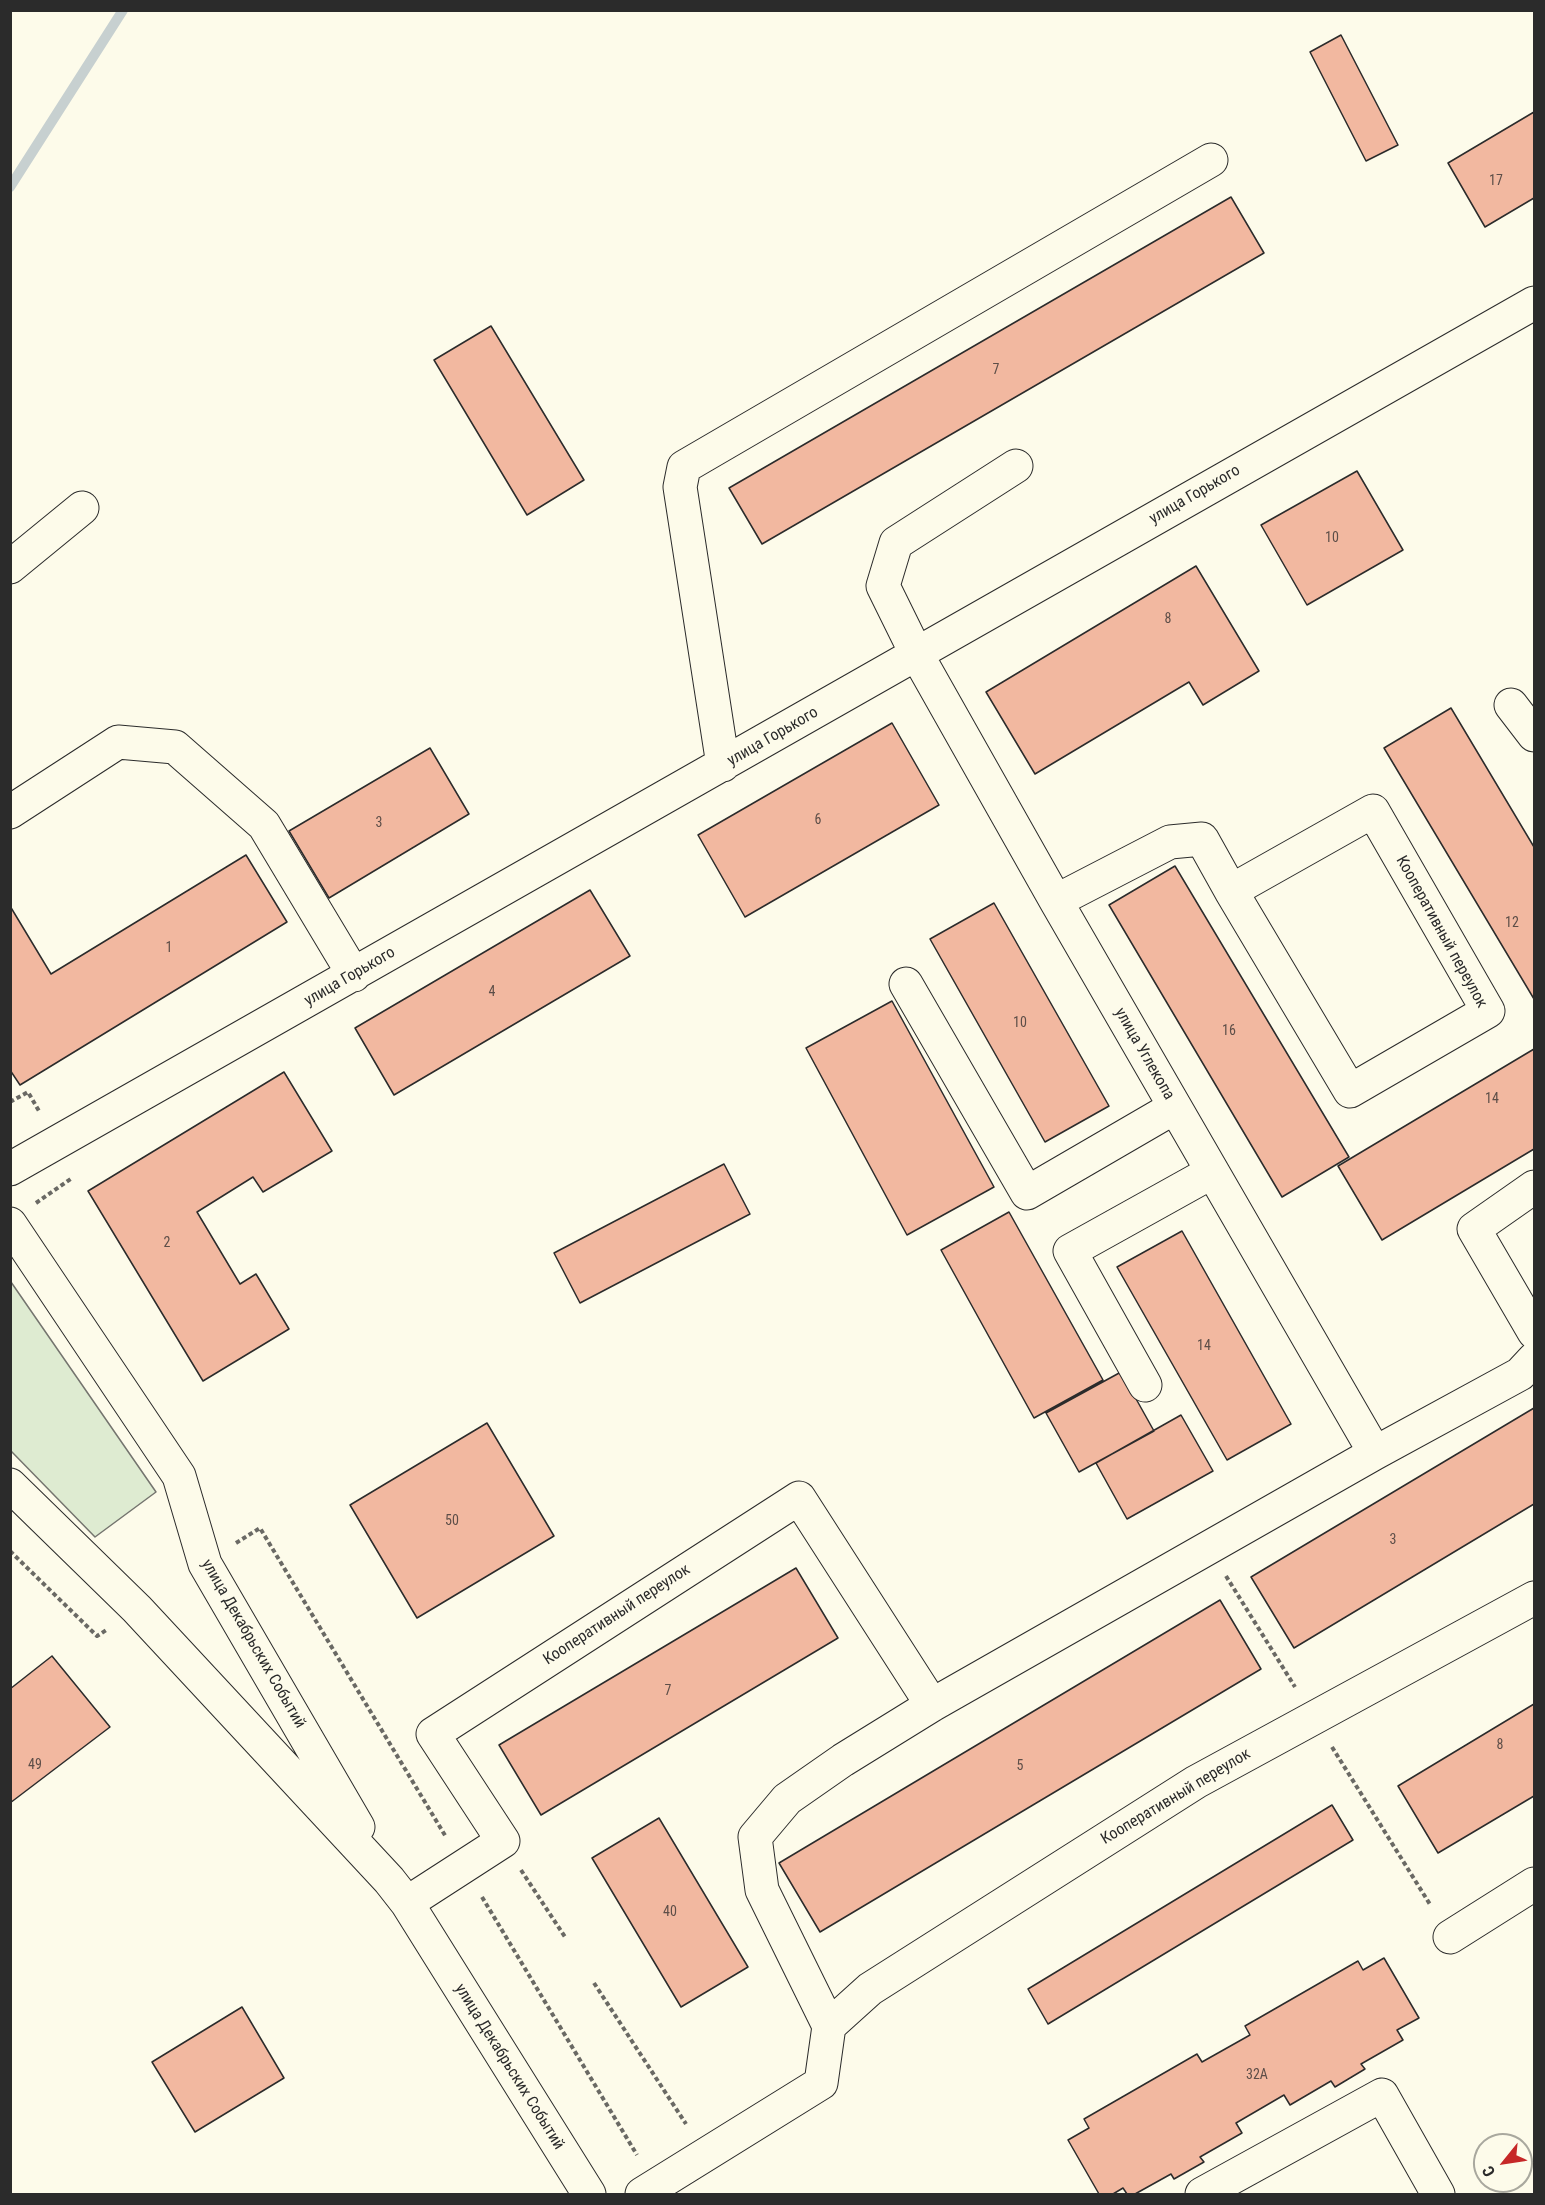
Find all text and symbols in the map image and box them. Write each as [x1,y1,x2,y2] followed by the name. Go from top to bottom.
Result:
[1489,173,1503,189] house number: 17
[993,362,999,378] house number: 7
[1146,461,1244,529] street label: улица Горького
[1325,530,1339,546] house number: 10
[1165,611,1171,627] house number: 8
[724,703,822,771] street label: улица Горького
[815,812,821,828] house number: 6
[376,815,382,831] house number: 3
[1391,853,1491,1011] street label: Кооперативный переулок
[1505,915,1519,931] house number: 12
[166,940,172,956] house number: 1
[301,943,399,1011] street label: улица Горького
[489,984,495,1000] house number: 4
[1110,1005,1178,1103] street label: улица Углекопа
[1013,1015,1027,1031] house number: 10
[1222,1023,1236,1039] house number: 16
[1485,1091,1499,1107] house number: 14
[164,1235,170,1251] house number: 2
[1197,1338,1211,1354] house number: 14
[445,1513,459,1529] house number: 50
[1390,1532,1396,1548] house number: 3
[197,1556,309,1732] street label: улица Декабрьских Событий
[540,1560,694,1670] street label: Кооперативный переулок
[665,1683,671,1699] house number: 7
[1497,1737,1503,1753] house number: 8
[1098,1745,1254,1849] street label: Кооперативный переулок
[28,1757,42,1773] house number: 49
[1017,1758,1023,1774] house number: 5
[663,1904,677,1920] house number: 40
[450,1981,568,2153] street label: улица Декабрьских Событий
[1246,2067,1268,2083] house number: 32А
[1473,2133,1533,2193] north arrow
[1478,2163,1499,2180] text: С

